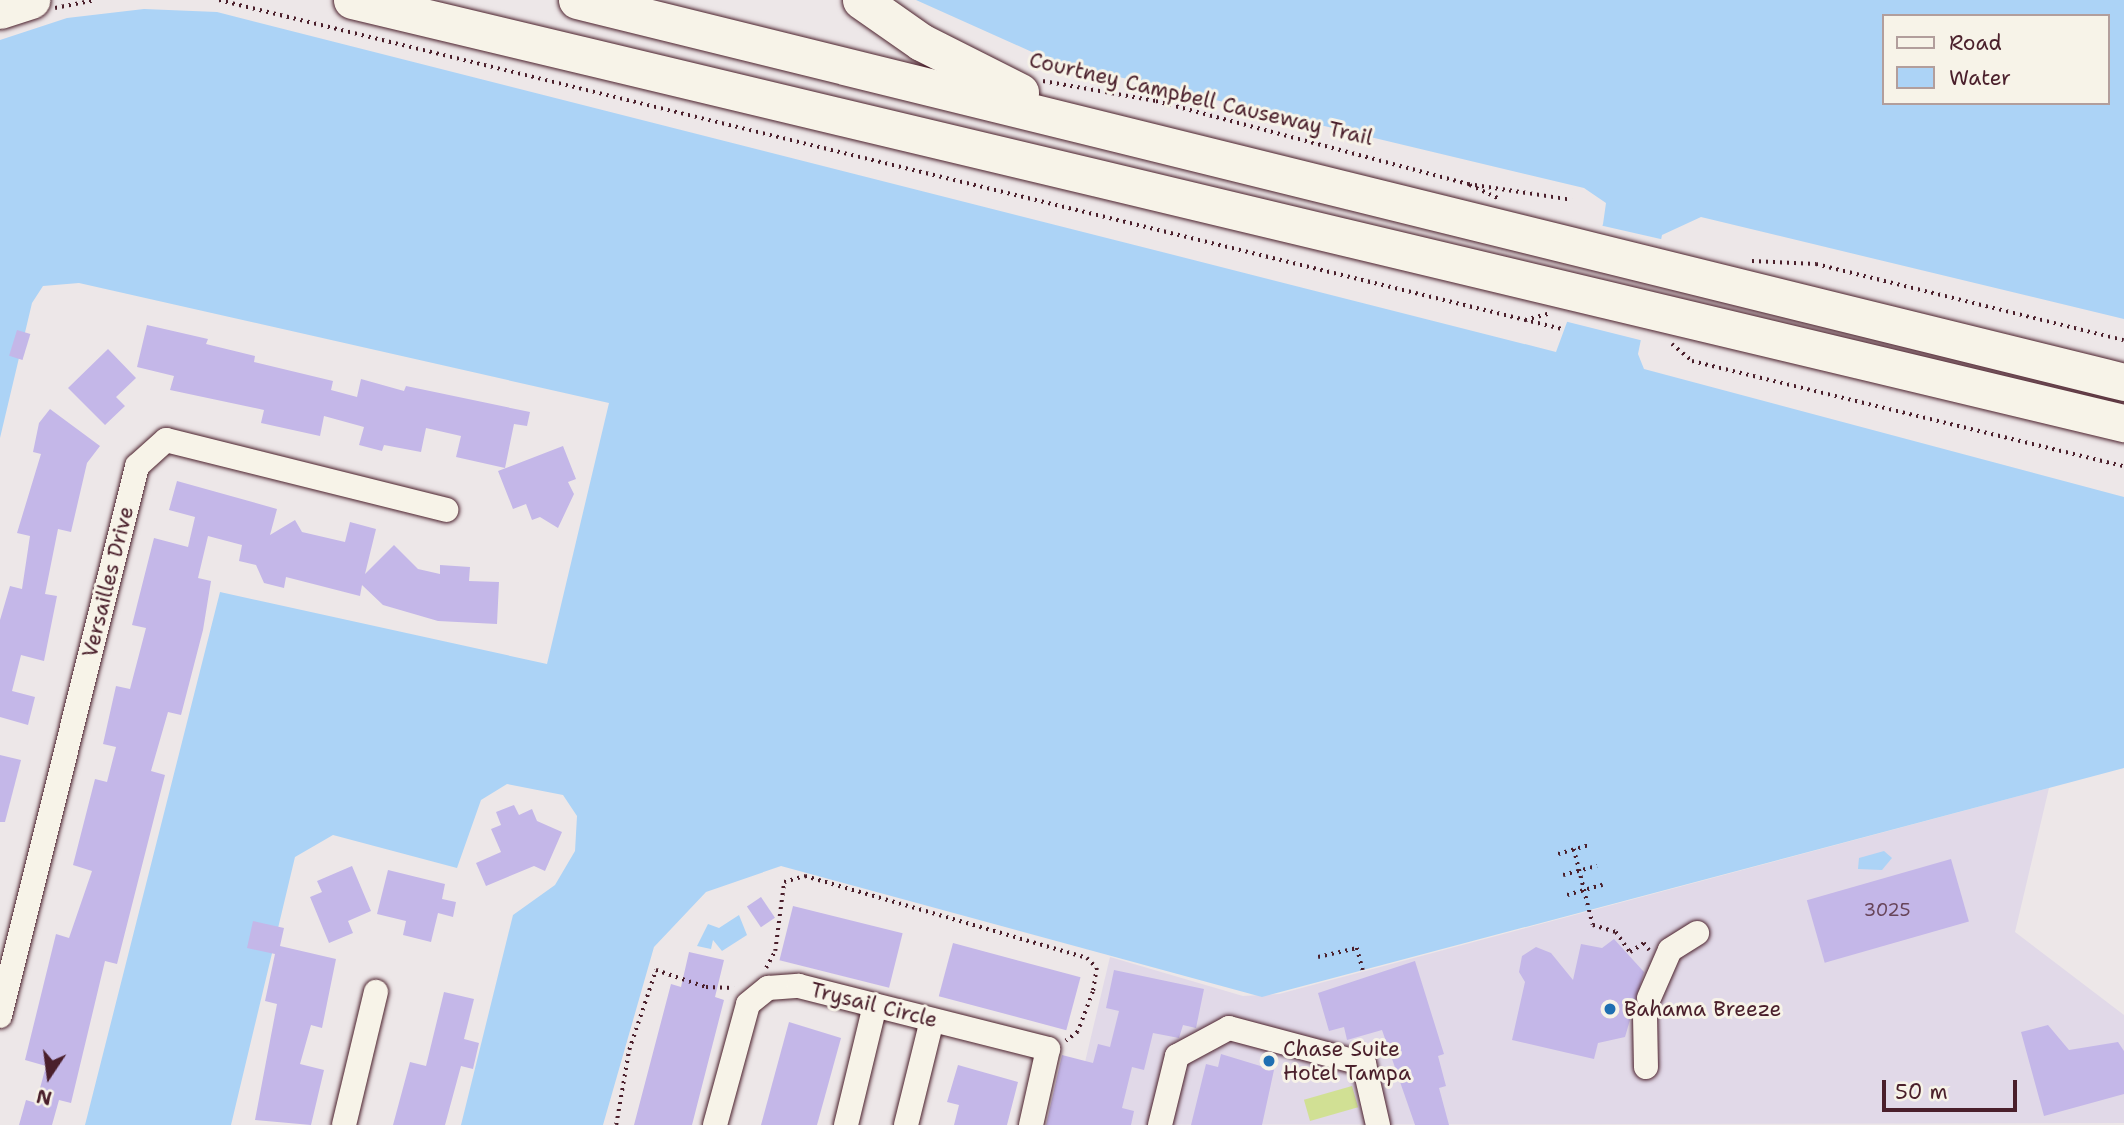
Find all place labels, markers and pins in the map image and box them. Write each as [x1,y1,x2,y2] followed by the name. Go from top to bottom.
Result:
[1624,996,1781,1022] place label: Bahama Breeze
[1602,1001,1618,1017] marker: Bahama Breeze
[1283,1036,1411,1086] place label: Chase Suite Hotel Tampa
[1261,1053,1277,1069] marker: Chase Suite Hotel Tampa

